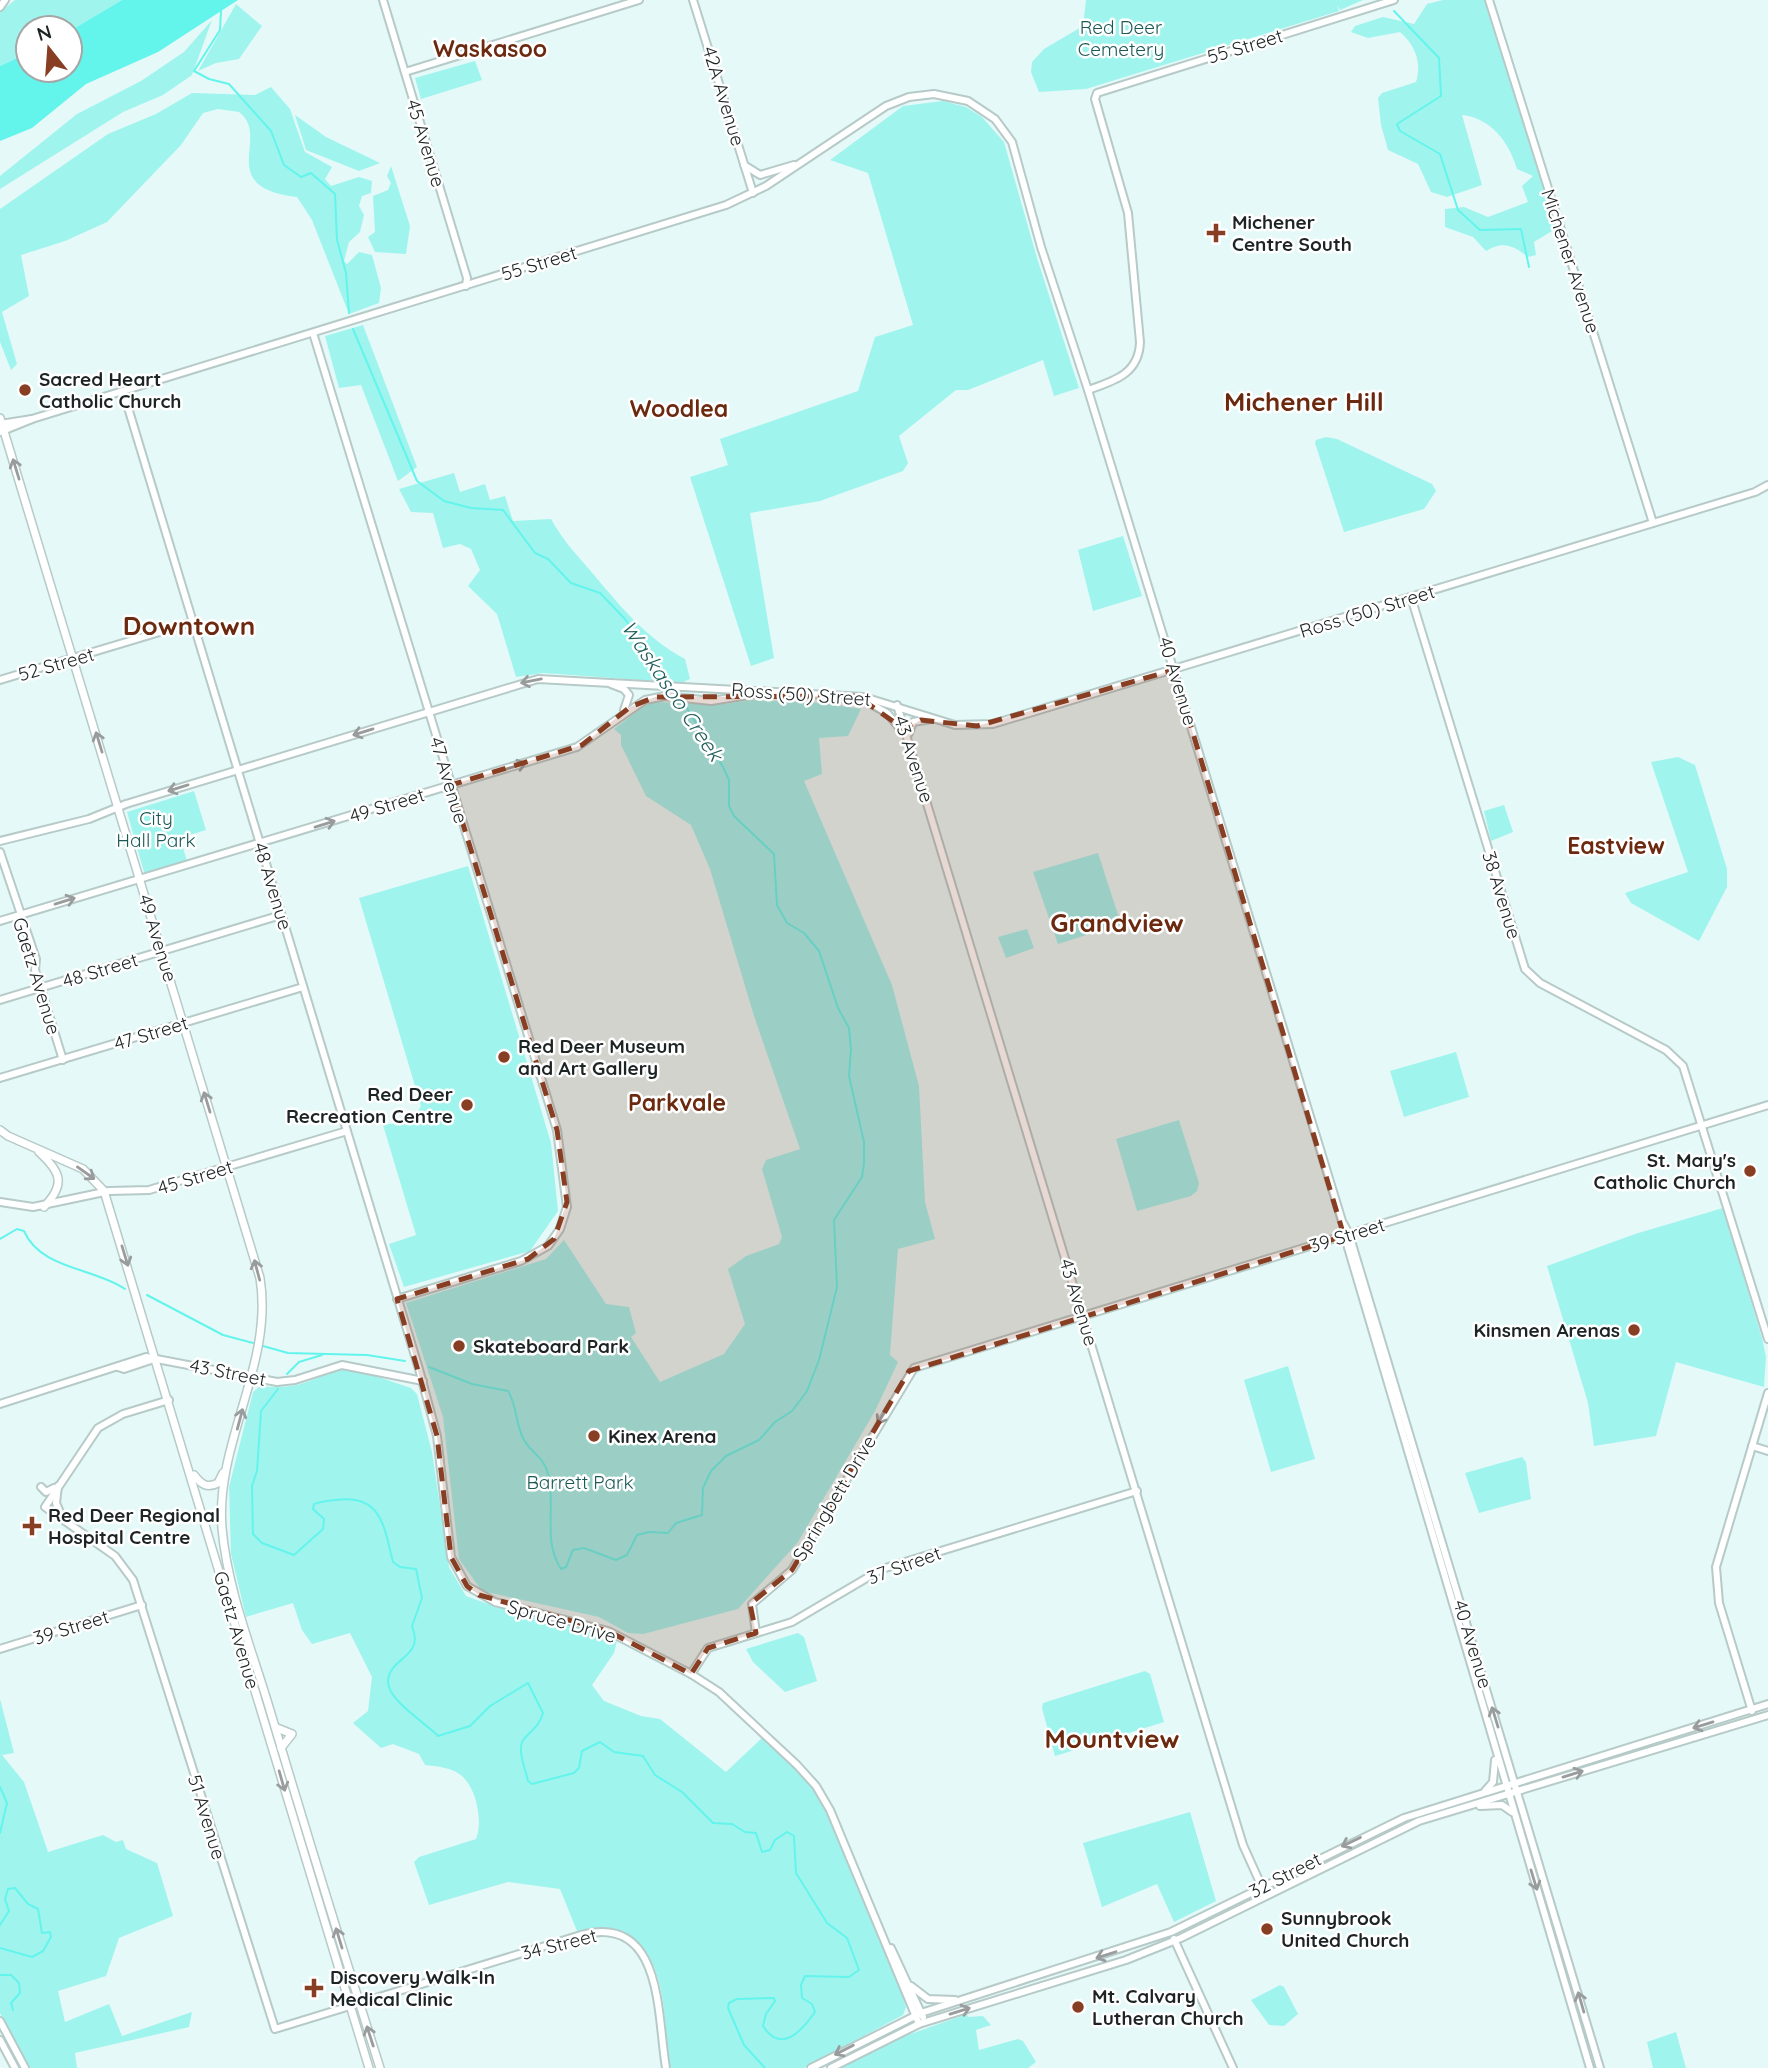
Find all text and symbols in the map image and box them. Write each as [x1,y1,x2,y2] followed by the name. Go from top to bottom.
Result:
[14,14,84,84] north arrow
[1078,15,1164,61] park label: Red Deer Cemetery
[34,19,54,46] text: N
[1204,23,1286,69] street label: 55 Street
[433,34,547,63] district label: Waskasoo
[697,43,751,149] street label: 42A Avenue
[401,96,451,190] street label: 45 Avenue
[1536,186,1606,336] street label: Michener Avenue
[1232,210,1352,256] place label: Michener Centre South
[1206,223,1226,243] marker: Michener Centre South
[498,240,580,286] street label: 55 Street
[39,367,181,413] place label: Sacred Heart Catholic Church
[17,382,33,398] marker: Sacred Heart Catholic Church
[1224,385,1384,418] district label: Michener Hill
[630,394,728,423] district label: Woodlea
[9,459,21,481] one-way arrow
[1296,579,1438,643] street label: Ross (50) Street
[123,609,255,642] district label: Downtown
[616,615,730,767] water label: Waskasoo Creek
[1153,634,1203,728] street label: 40 Avenue
[15,642,97,686] street label: 52 Street
[520,675,543,688] one-way arrow
[730,677,872,711] street label: Ross (50) Street
[889,712,939,806] street label: 43 Avenue
[352,726,374,739] one-way arrow
[91,731,104,753] one-way arrow
[424,734,474,826] street label: 47 Avenue
[505,758,527,771] one-way arrow
[347,782,427,828] street label: 49 Street
[167,783,189,796] one-way arrow
[116,806,196,852] park label: City Hall Park
[314,816,336,829] one-way arrow
[1567,831,1665,860] district label: Eastview
[248,839,298,933] street label: 48 Avenue
[1477,848,1527,942] street label: 38 Avenue
[133,891,183,985] street label: 49 Avenue
[54,894,76,907] one-way arrow
[1050,906,1184,939] district label: Grandview
[8,914,66,1038] street label: Gaetz Avenue
[59,947,141,993] street label: 48 Street
[111,1010,191,1056] street label: 47 Street
[518,1034,685,1080] place label: Red Deer Museum and Art Gallery
[496,1049,512,1065] marker: Red Deer Museum and Art Gallery
[286,1082,453,1128] place label: Red Deer Recreation Centre
[628,1088,726,1117] district label: Parkvale
[200,1091,213,1113] one-way arrow
[459,1097,475,1113] marker: Red Deer Recreation Centre
[1594,1148,1736,1194] place label: St. Mary's Catholic Church
[154,1154,236,1200] street label: 45 Street
[1742,1163,1758,1179] marker: St. Mary's Catholic Church
[76,1166,95,1180] one-way arrow
[1306,1212,1388,1258] street label: 39 Street
[120,1245,133,1267] one-way arrow
[1054,1255,1104,1349] street label: 43 Avenue
[250,1259,263,1281] one-way arrow
[1474,1318,1620,1342] place label: Kinsmen Arenas
[1626,1322,1642,1338] marker: Kinsmen Arenas
[473,1334,629,1358] place label: Skateboard Park
[451,1338,467,1354] marker: Skateboard Park
[188,1353,268,1391] street label: 43 Street
[876,1404,890,1424] one-way arrow
[234,1408,247,1431] one-way arrow
[608,1424,716,1448] place label: Kinex Arena
[586,1428,602,1444] marker: Kinex Arena
[787,1431,881,1565] street label: Springbett Drive
[526,1470,634,1494] park label: Barrett Park
[48,1503,220,1549] place label: Red Deer Regional Hospital Centre
[22,1516,42,1536] marker: Red Deer Regional Hospital Centre
[864,1541,944,1589] street label: 37 Street
[209,1568,265,1692] street label: Gaetz Avenue
[505,1594,619,1648] street label: Spruce Drive
[1448,1597,1498,1691] street label: 40 Avenue
[30,1604,112,1650] street label: 39 Street
[1488,1707,1501,1729] one-way arrow
[1692,1719,1714,1732] one-way arrow
[1045,1722,1180,1755] district label: Mountview
[1562,1767,1584,1780] one-way arrow
[276,1770,289,1792] one-way arrow
[183,1772,231,1862] street label: 51 Avenue
[1341,1836,1362,1850] one-way arrow
[1245,1847,1325,1903] street label: 32 Street
[1529,1869,1542,1891] one-way arrow
[1281,1906,1409,1952] place label: Sunnybrook United Church
[1259,1921,1275,1937] marker: Sunnybrook United Church
[519,1923,599,1965] street label: 34 Street
[332,1927,345,1949] one-way arrow
[1096,1950,1118,1963] one-way arrow
[330,1965,495,2011] place label: Discovery Walk-In Medical Clinic
[304,1978,324,1998] marker: Discovery Walk-In Medical Clinic
[1092,1984,1244,2030] place label: Mt. Calvary Lutheran Church
[1573,1992,1586,2014] one-way arrow
[1070,1999,1086,2015] marker: Mt. Calvary Lutheran Church
[949,2003,971,2016] one-way arrow
[362,2025,375,2047] one-way arrow
[834,2044,855,2058] one-way arrow

